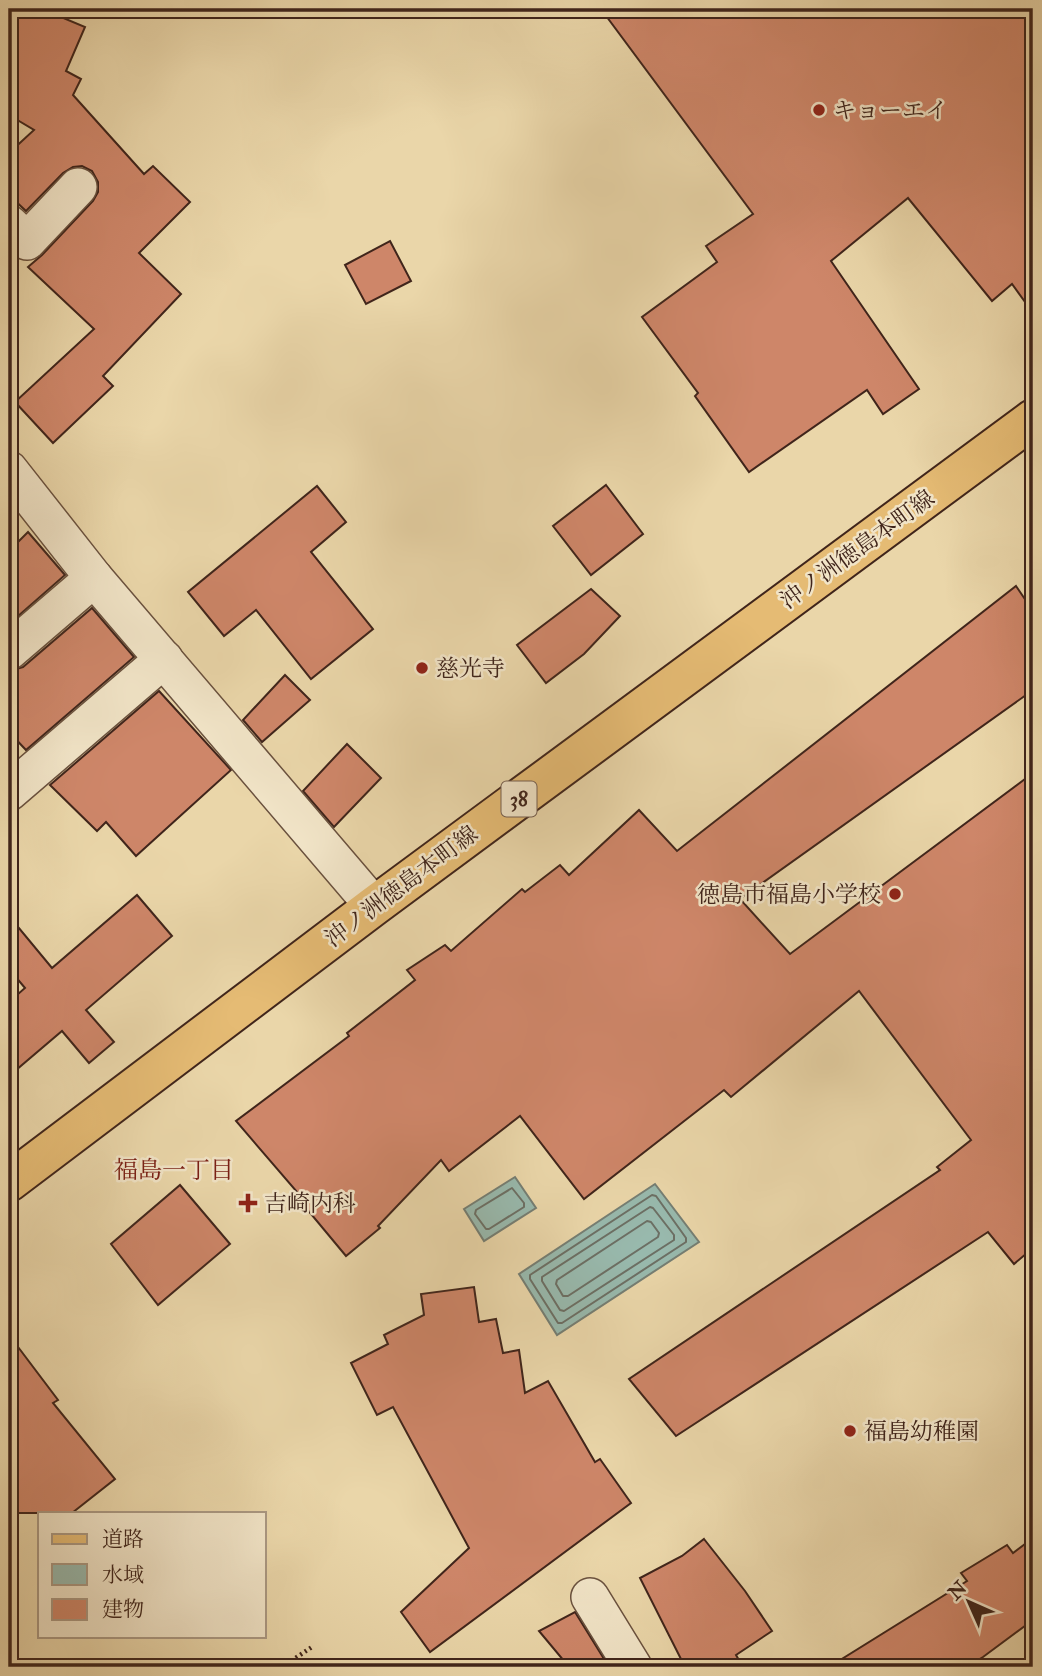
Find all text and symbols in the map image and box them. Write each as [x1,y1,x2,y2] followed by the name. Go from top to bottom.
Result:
[833,96,948,125] place label: キョーエイ
[811,102,827,118] marker: キョーエイ
[774,484,940,615] street label: 沖ノ洲徳島本町線
[436,654,505,683] place label: 慈光寺
[414,660,430,676] marker: 慈光寺
[502,782,536,816] road number: 38
[319,819,484,953] street label: 沖ノ洲徳島本町線
[697,880,881,909] place label: 徳島市福島小学校
[887,886,903,902] marker: 徳島市福島小学校
[114,1155,234,1186] district label: 福島一丁目
[264,1189,356,1218] place label: 吉崎内科
[238,1193,258,1213] marker: 吉崎内科
[864,1417,979,1446] place label: 福島幼稚園
[842,1423,858,1439] marker: 福島幼稚園
[38,1512,266,1638] legend
[102,1526,144,1553] text: 道路
[102,1562,144,1589] text: 水域
[934,1568,1004,1638] north arrow
[942,1575,973,1606] text: N
[102,1596,144,1623] text: 建物

